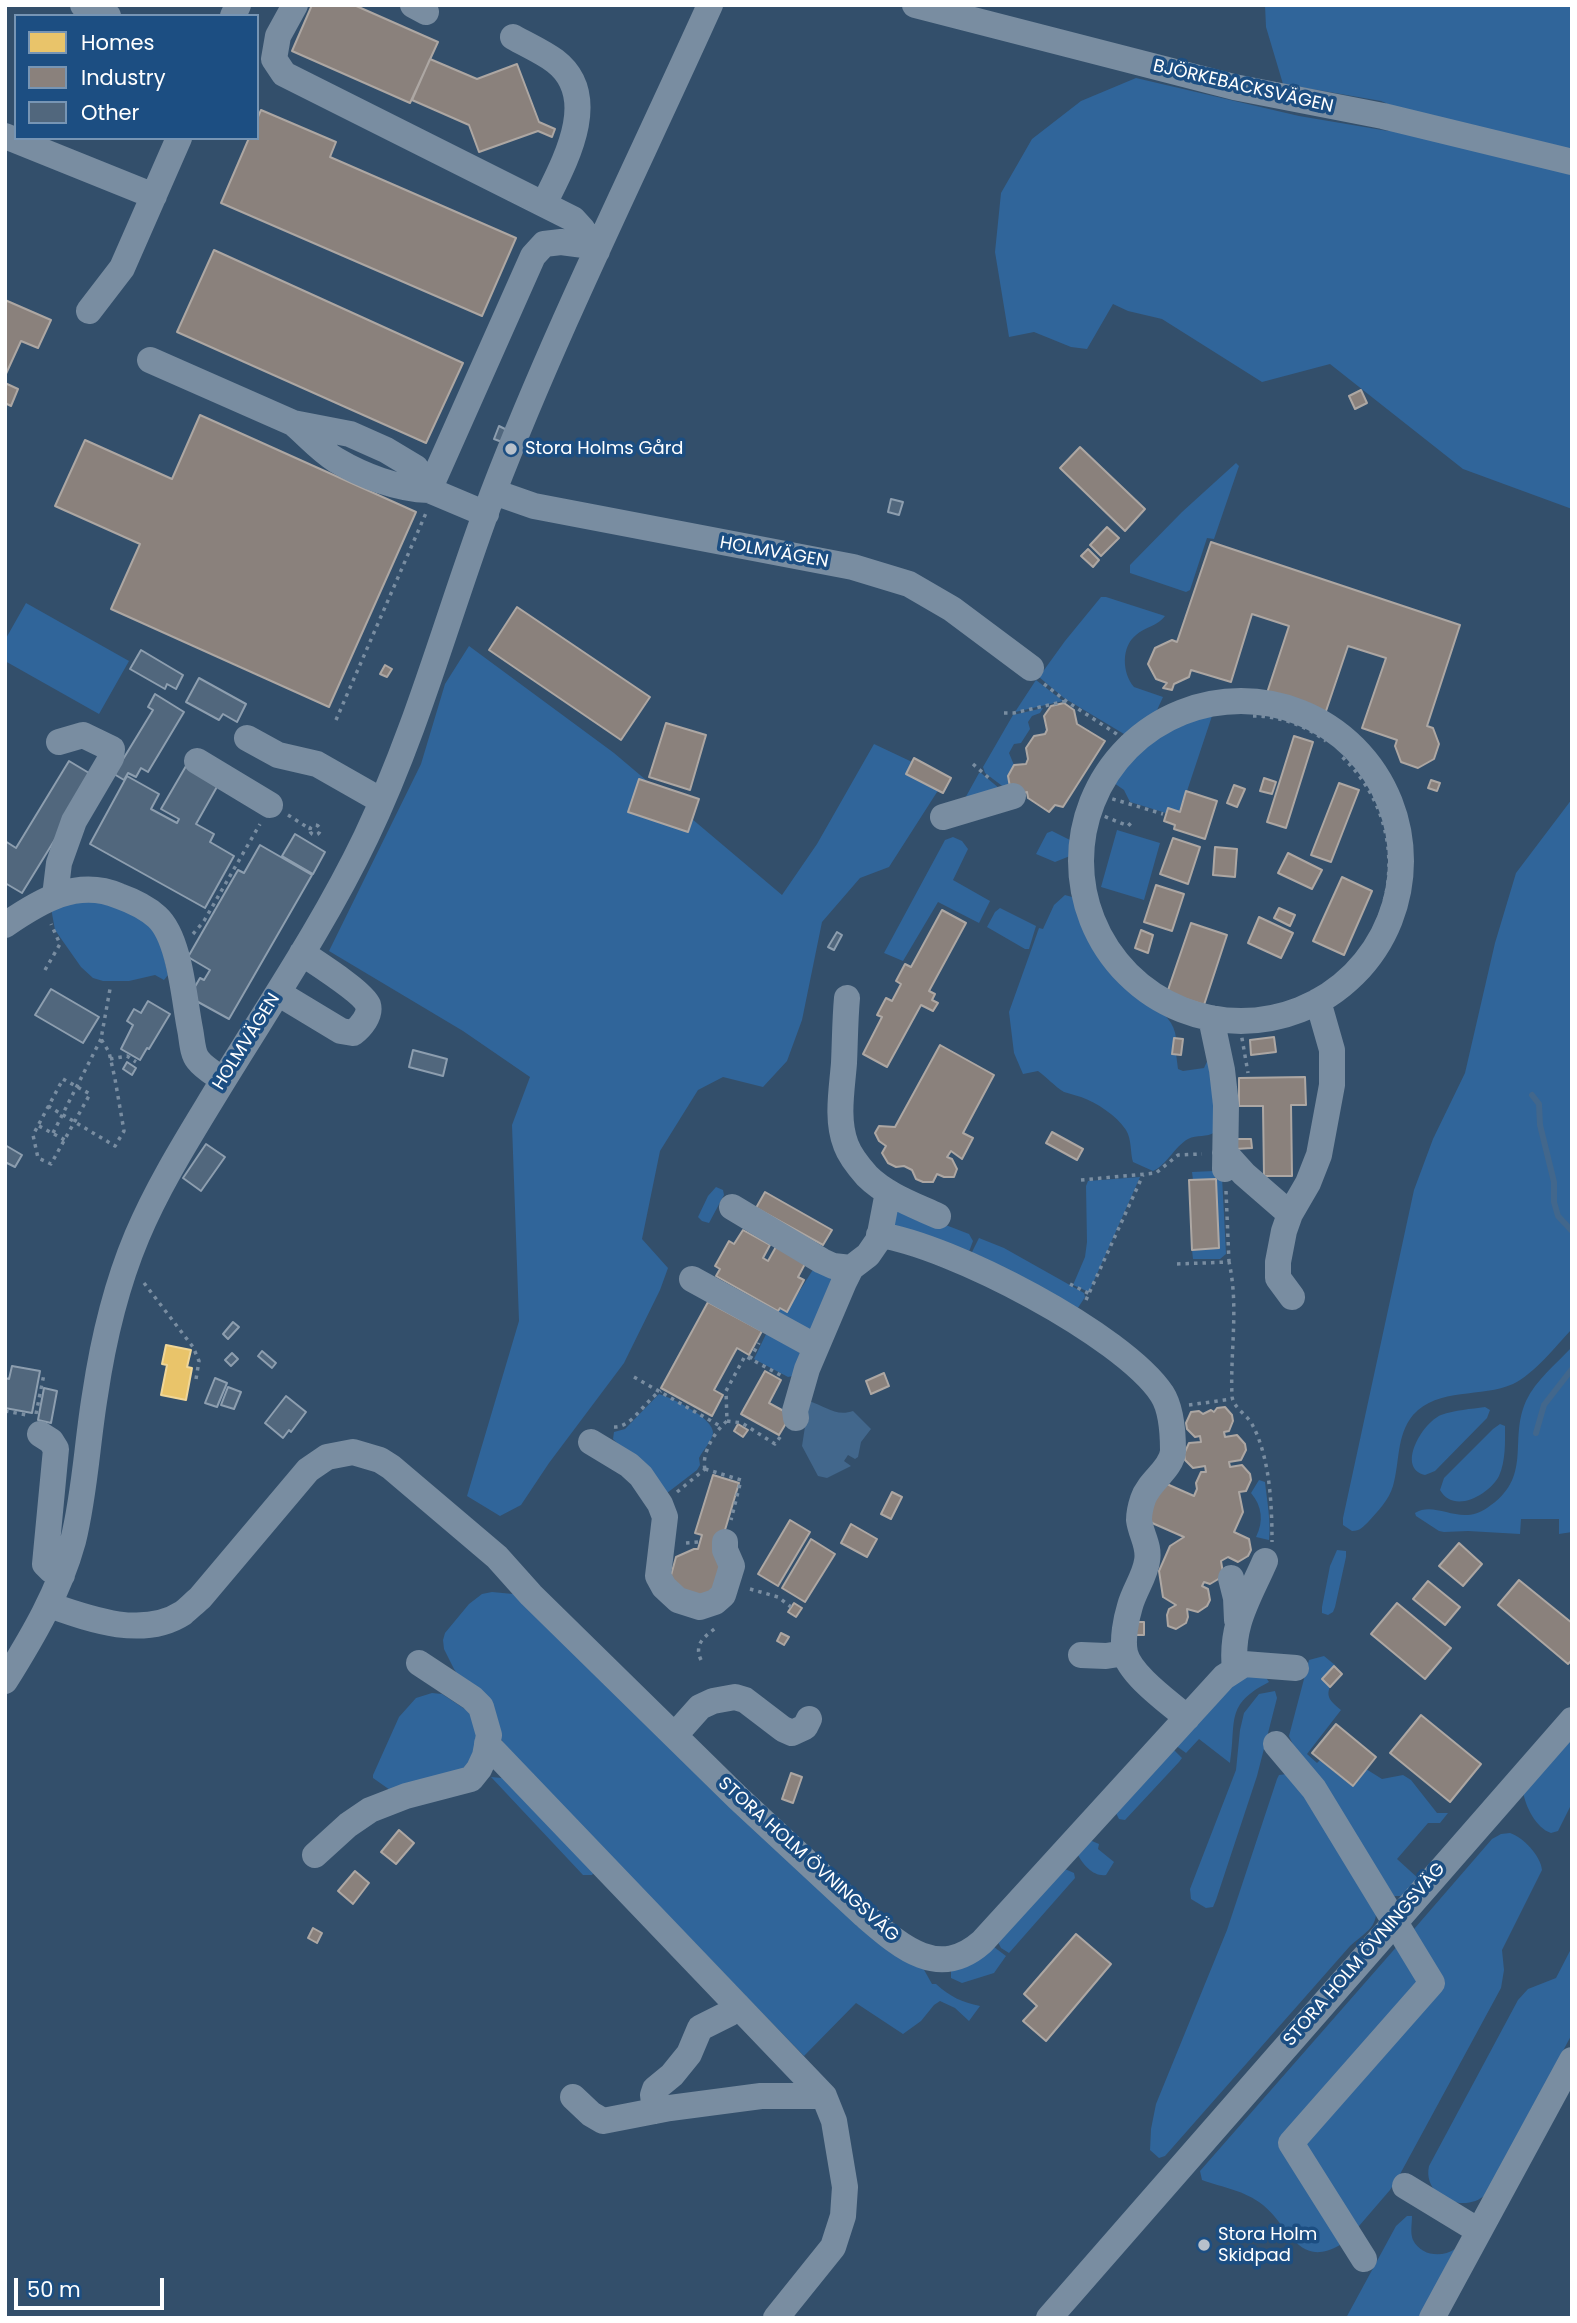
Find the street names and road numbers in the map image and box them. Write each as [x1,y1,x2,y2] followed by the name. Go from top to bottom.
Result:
[1151,56,1335,118] street label: BJÖRKEBACKSVÄGEN
[718,533,830,573] street label: HOLMVÄGEN
[209,990,285,1094] street label: HOLMVÄGEN
[713,1773,903,1947] street label: STORA HOLM ÖVNINGSVÄG
[1279,1859,1451,2051] street label: STORA HOLM ÖVNINGSVÄG

